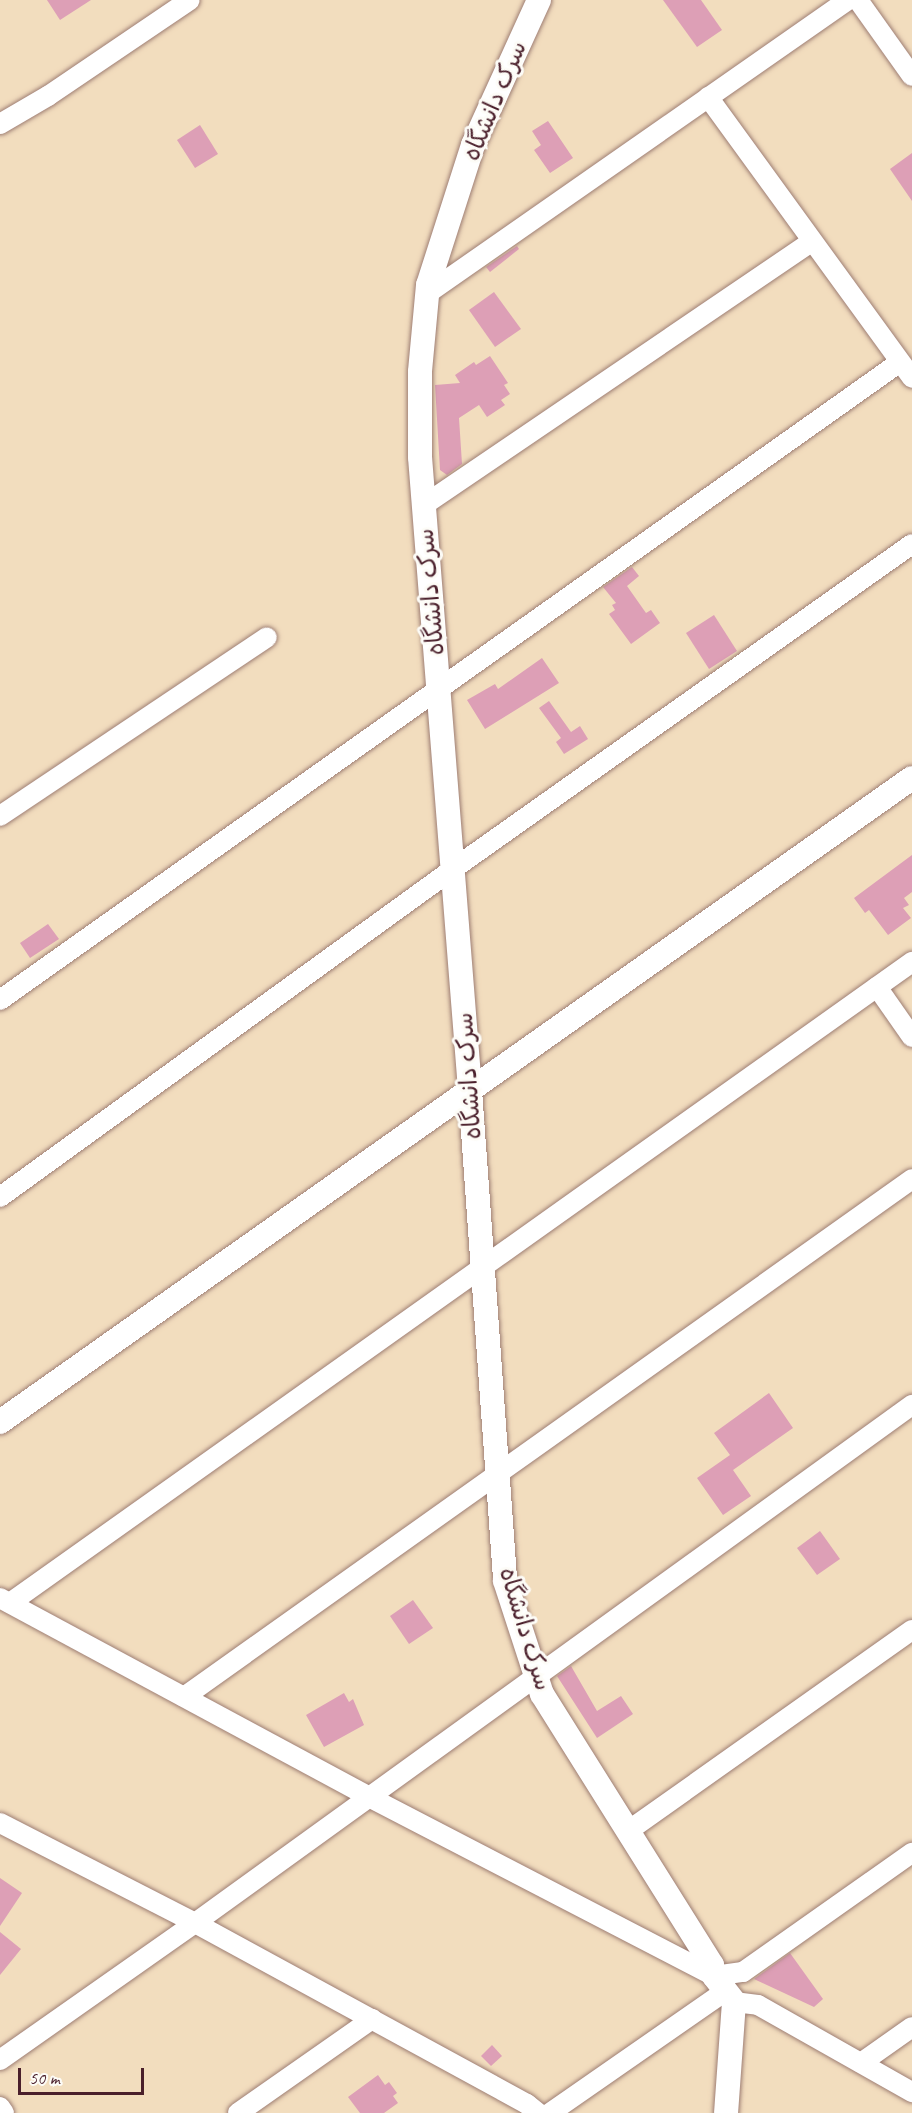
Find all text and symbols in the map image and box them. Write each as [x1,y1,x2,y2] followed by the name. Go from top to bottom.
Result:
[457,37,533,165] street label: سرک دانشگاه
[411,528,451,656] street label: سرک دانشگاه
[450,1012,488,1140] street label: سرک دانشگاه
[493,1564,557,1694] street label: سرک دانشگاه
[21,2056,147,2094] scale bar
[29,2067,60,2089] text: 50 m

